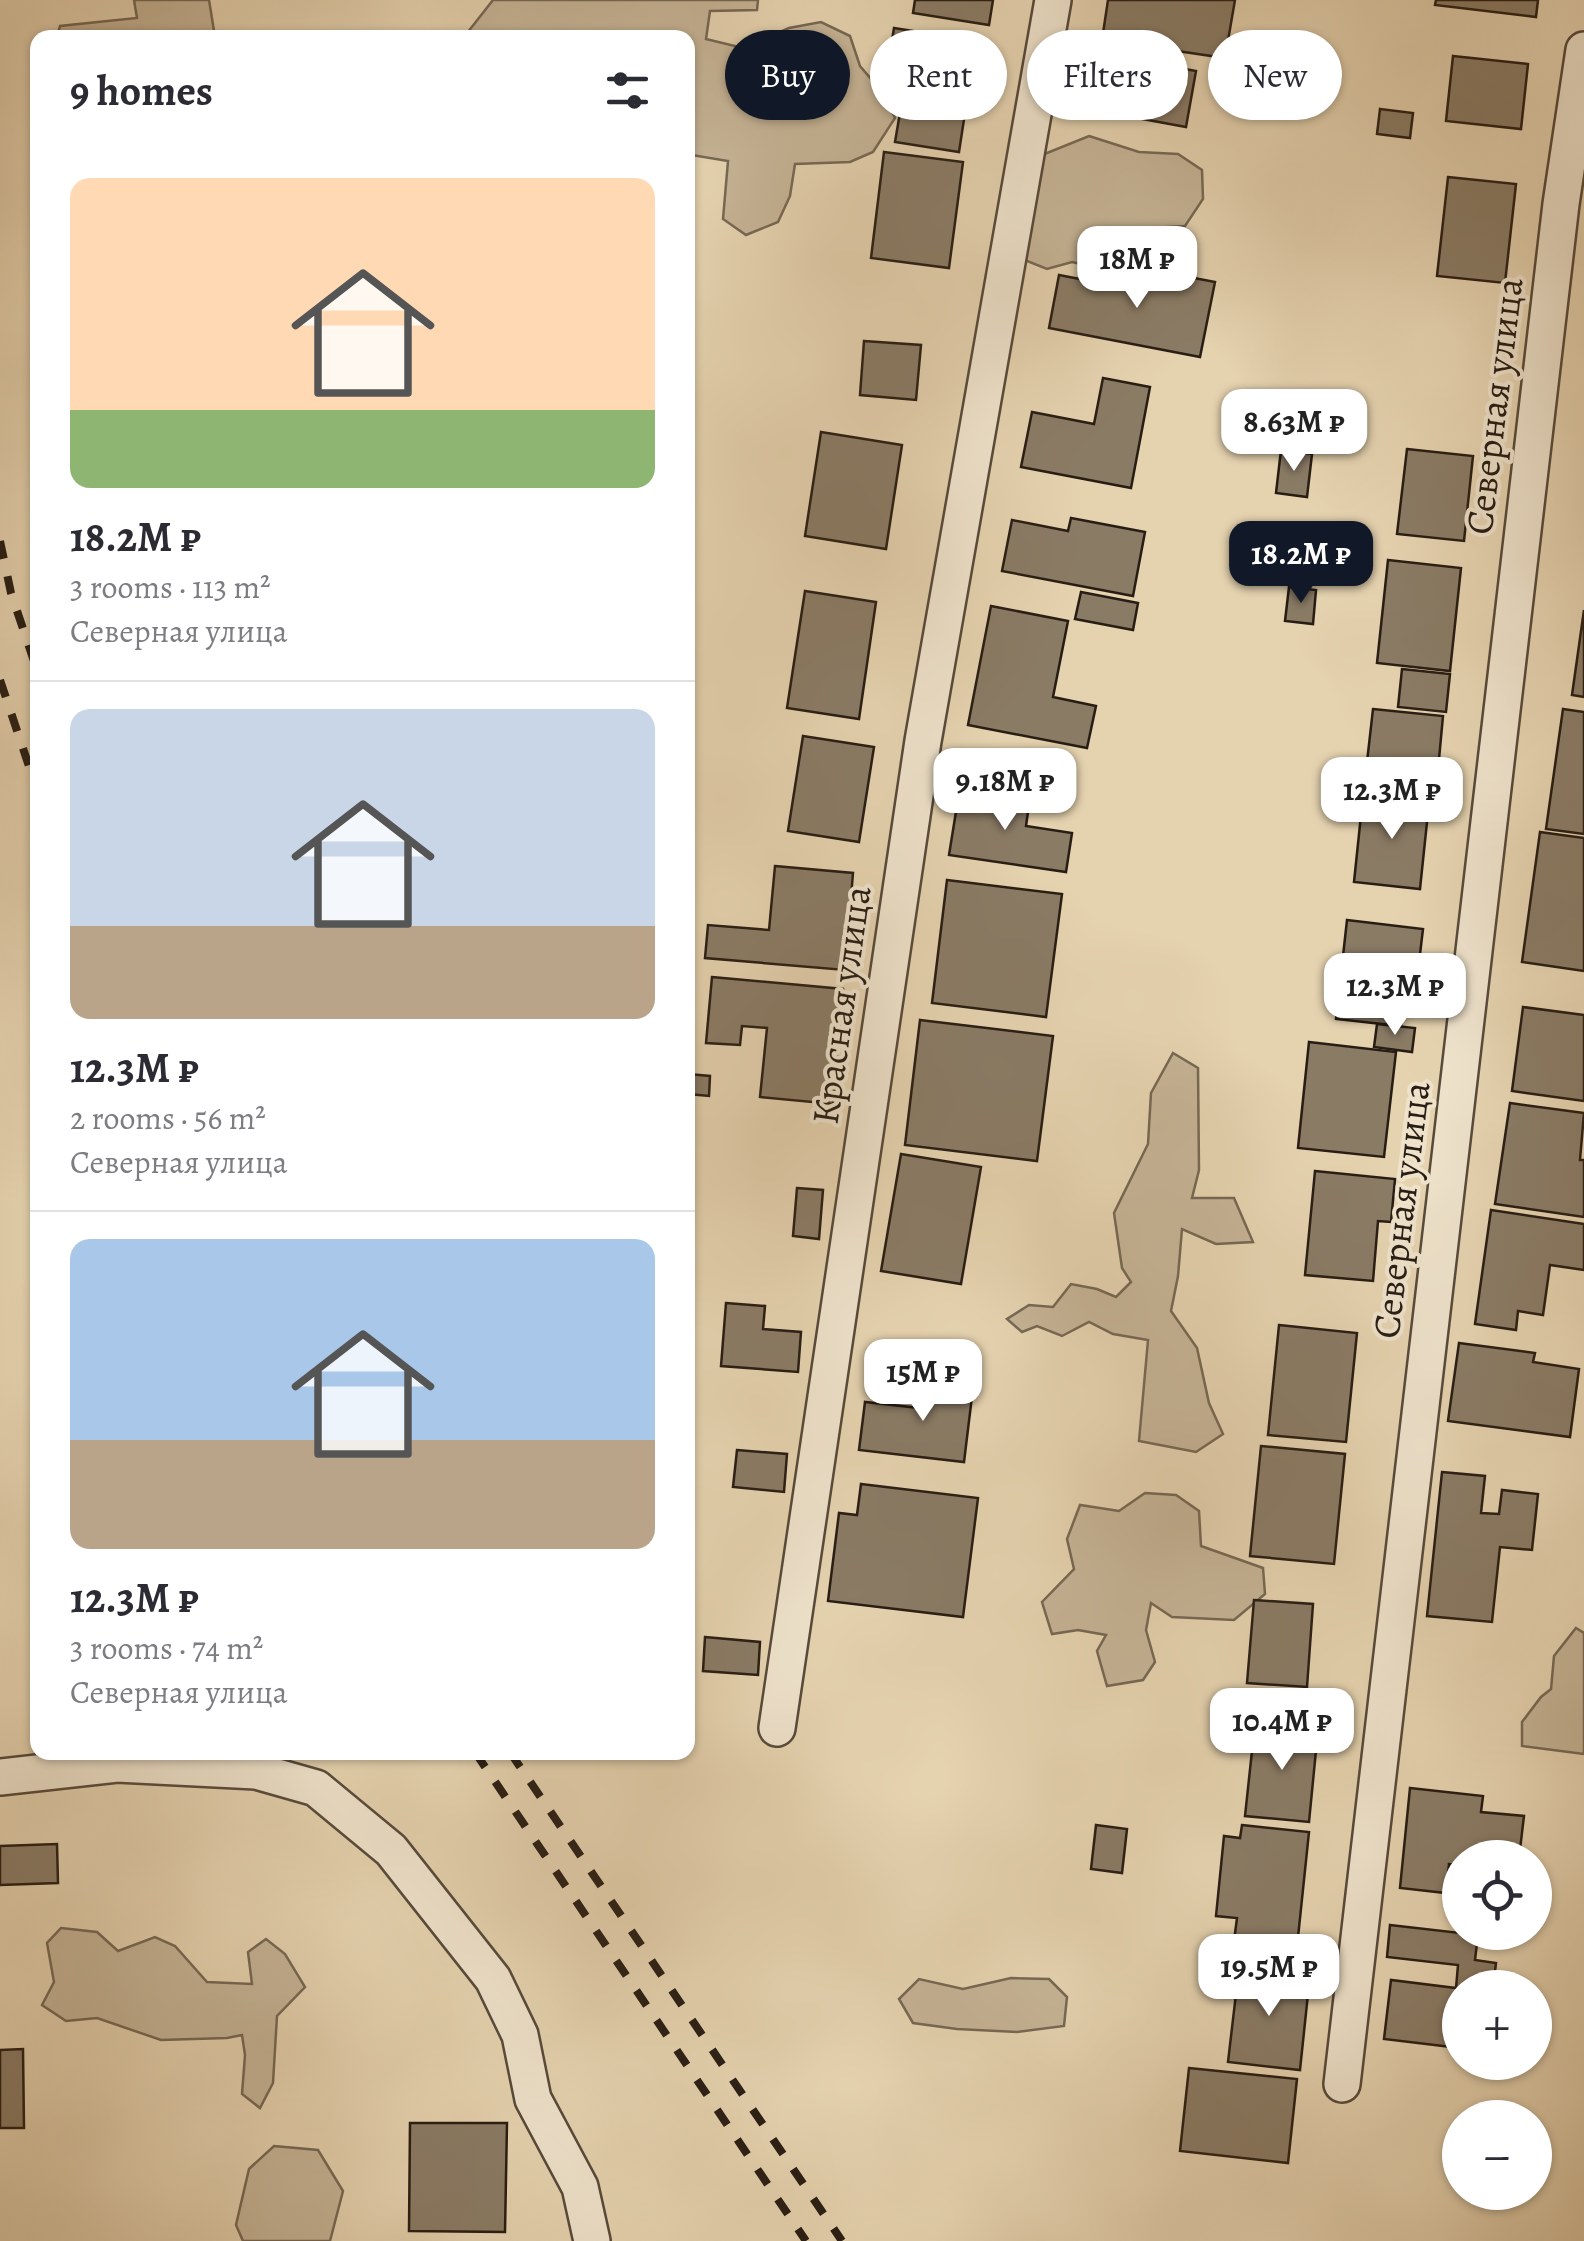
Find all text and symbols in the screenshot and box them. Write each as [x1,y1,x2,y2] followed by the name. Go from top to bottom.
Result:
[725,30,850,120] chip: Buy
[870,30,1007,120] chip: Rent
[1027,30,1188,120] chip: Filters
[1208,30,1342,120] chip: New
[70,62,213,119] text: 9 homes
[600,63,655,118] icon: filters
[1067,226,1207,311] pin: 18M ₽
[1099,236,1175,280] text: 18M ₽
[273,243,453,423] icon: home
[1452,274,1536,537] street label: Северная улица
[1202,389,1386,474] pin: 8.63M ₽
[1243,399,1345,443] text: 8.63M ₽
[70,508,201,565] text: 18.2M ₽
[1209,521,1393,606] pin: 18.2M ₽
[1251,531,1351,575] text: 18.2M ₽
[70,565,271,609] text: 3 rooms · 113 m²
[70,609,287,653] text: Северная улица
[913,748,1097,833] pin: 9.18M ₽
[1300,757,1484,842] pin: 12.3M ₽
[955,758,1055,802] text: 9.18M ₽
[1343,767,1441,811] text: 12.3M ₽
[273,774,453,954] icon: home
[799,882,884,1127] street label: Красная улица
[1303,953,1487,1038] pin: 12.3M ₽
[1346,963,1444,1007] text: 12.3M ₽
[70,1039,199,1096] text: 12.3M ₽
[1359,1078,1443,1341] street label: Северная улица
[70,1096,266,1140] text: 2 rooms · 56 m²
[70,1140,287,1184] text: Северная улица
[273,1304,453,1484] icon: home
[853,1339,993,1424] pin: 15M ₽
[886,1349,960,1393] text: 15M ₽
[70,1569,199,1626] text: 12.3M ₽
[70,1626,263,1670] text: 3 rooms · 74 m²
[70,1670,287,1714] text: Северная улица
[1190,1688,1374,1773] pin: 10.4M ₽
[1232,1698,1332,1742] text: 10.4M ₽
[1442,1840,1552,2210] map controls
[1442,1840,1552,1950] button: locate
[1177,1934,1361,2019] pin: 19.5M ₽
[1220,1944,1318,1988] text: 19.5M ₽
[1442,1970,1552,2080] button: +
[1442,2100,1552,2210] button: −

